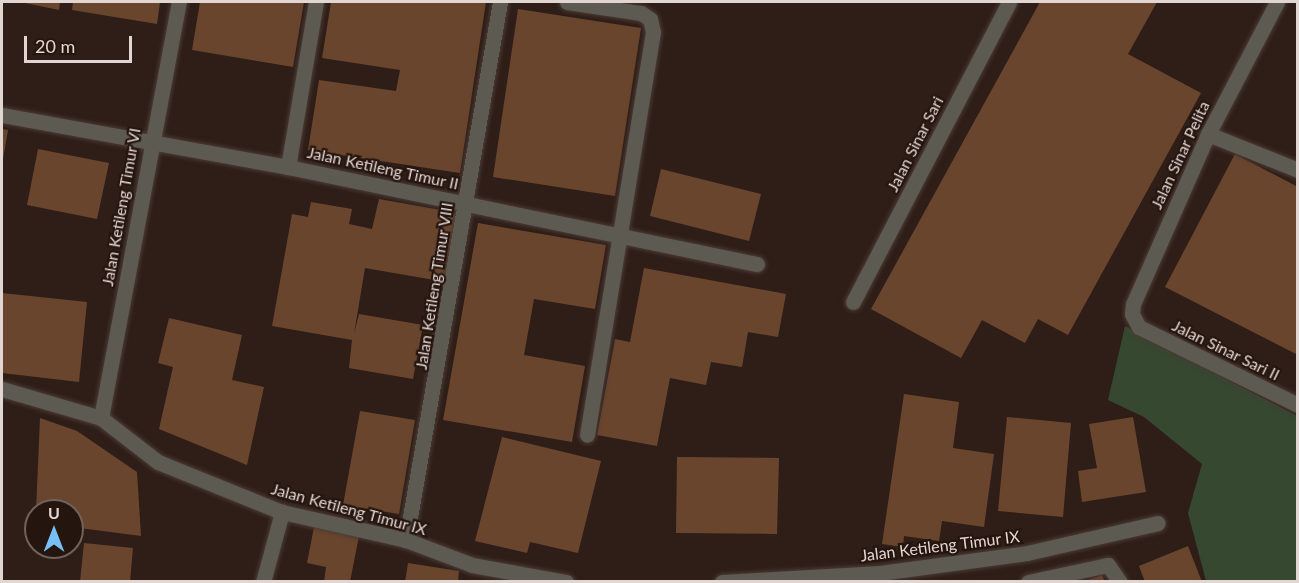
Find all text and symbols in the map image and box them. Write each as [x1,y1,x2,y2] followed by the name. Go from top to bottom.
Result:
[27,24,135,62] scale bar
[35,35,75,57] text: 20 m
[883,93,947,195] street label: Jalan Sinar Sari
[1147,98,1213,212] street label: Jalan Sinar Pelita
[98,126,144,288] street label: Jalan Ketileng Timur VI
[305,142,461,194] street label: Jalan Ketileng Timur II
[411,200,457,372] street label: Jalan Ketileng Timur VIII
[1169,316,1283,384] street label: Jalan Sinar Sari II
[269,479,429,539] street label: Jalan Ketileng Timur IX
[24,499,84,559] north arrow
[48,503,60,522] text: U
[859,527,1021,565] street label: Jalan Ketileng Timur IX

